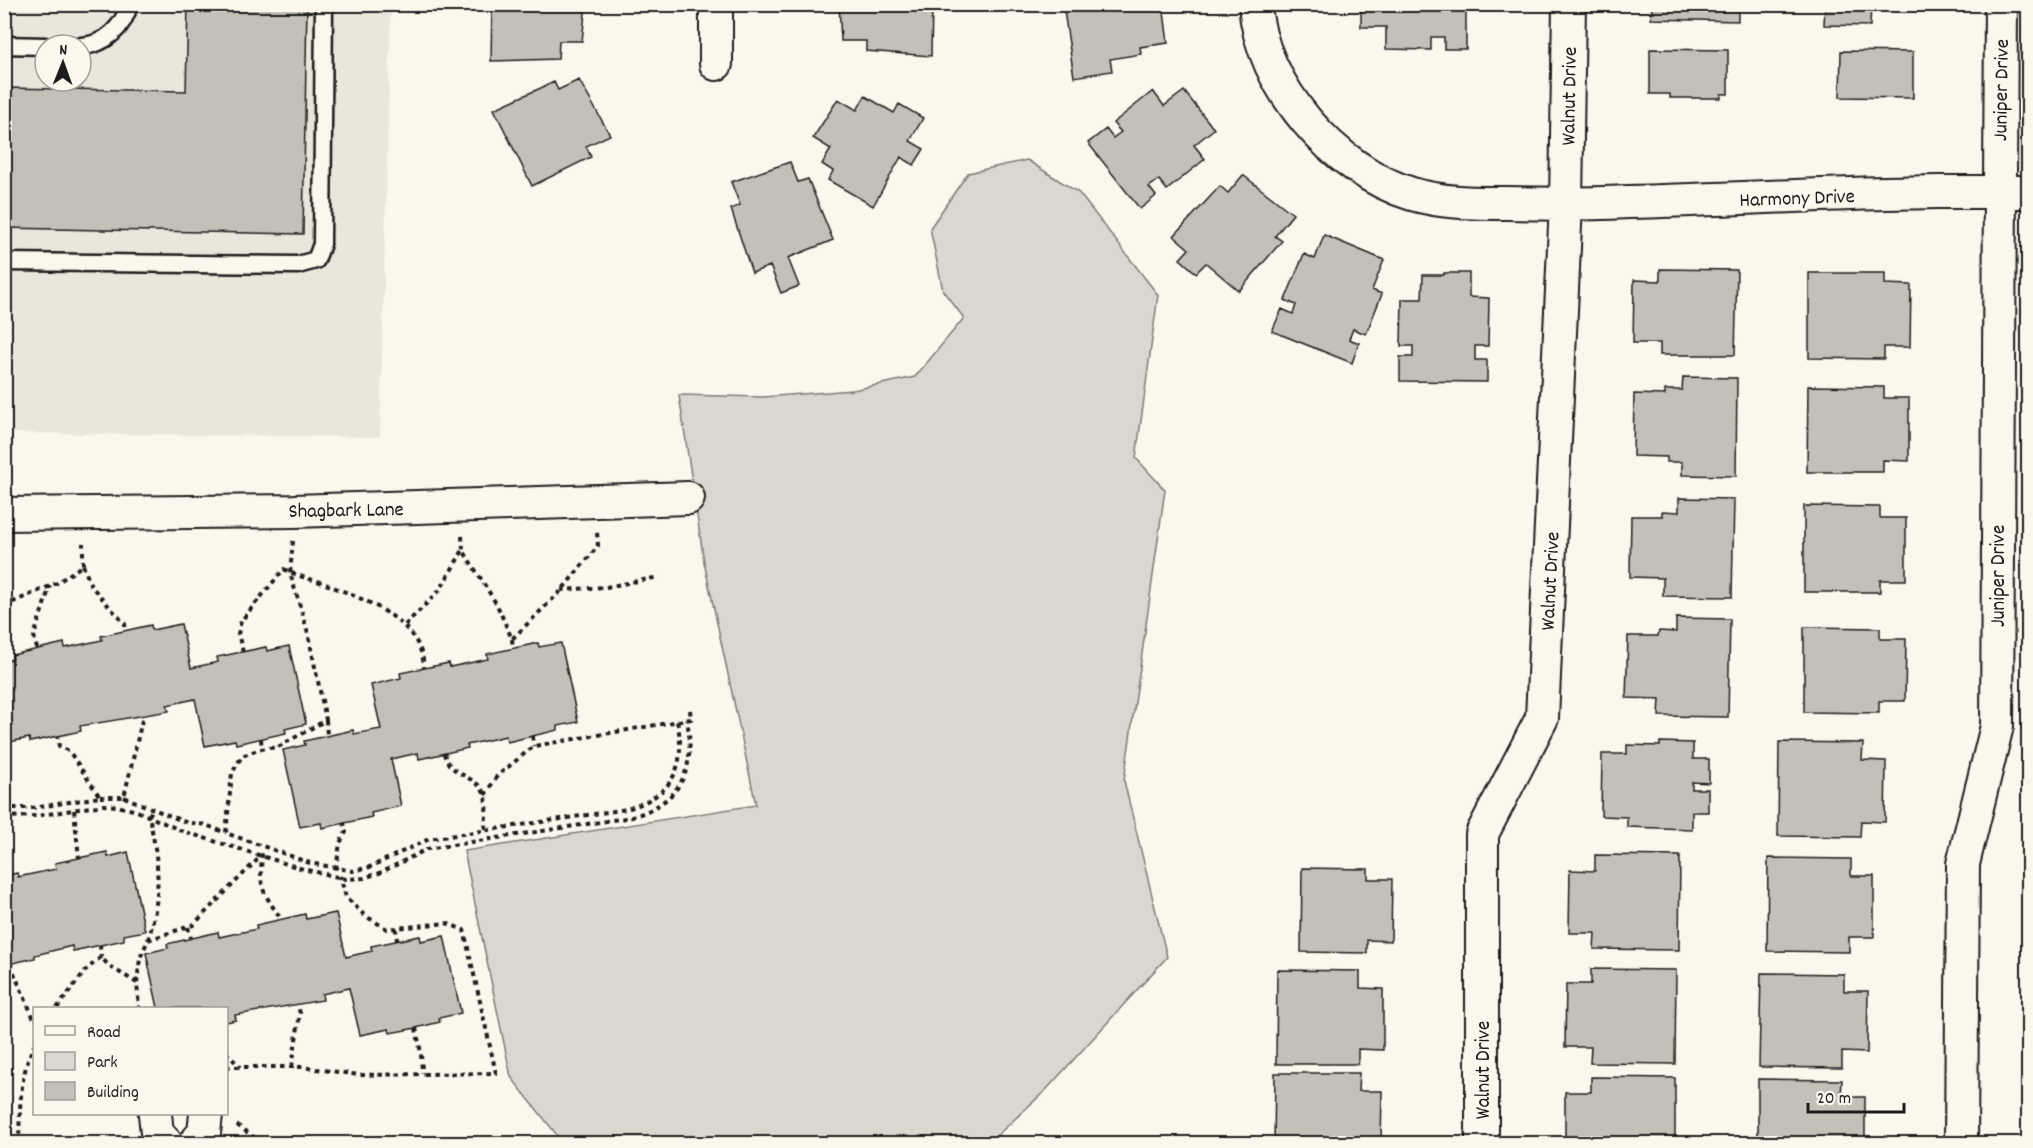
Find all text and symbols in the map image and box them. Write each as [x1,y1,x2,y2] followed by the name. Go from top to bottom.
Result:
[33,33,93,93] north arrow
[59,39,67,62] text: N
[1987,39,2019,141] street label: Juniper Drive
[1555,46,1587,146] street label: Walnut Drive
[1739,183,1855,217] street label: Harmony Drive
[288,496,404,528] street label: Shagbark Lane
[1985,525,2015,627] street label: Juniper Drive
[1534,531,1570,631] street label: Walnut Drive
[33,1007,228,1115] legend
[87,1021,121,1046] text: Road
[1470,1021,1500,1119] street label: Walnut Drive
[87,1051,118,1076] text: Park
[1808,1076,1904,1114] scale bar
[87,1081,139,1106] text: Building
[1817,1087,1851,1112] text: 20 m

